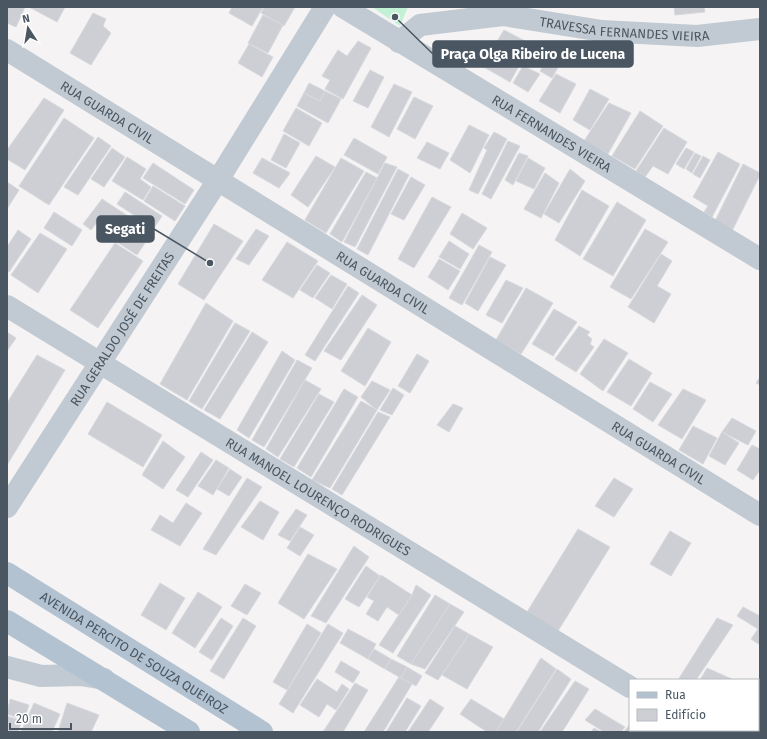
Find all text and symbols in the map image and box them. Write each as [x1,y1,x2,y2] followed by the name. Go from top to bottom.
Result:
[8,8,48,48] north arrow
[21,12,31,26] text: N
[539,14,710,44] street label: TRAVESSA FERNANDES VIEIRA
[433,41,633,67] callout: Praça Olga Ribeiro de Lucena
[441,46,625,64] text: Praça Olga Ribeiro de Lucena
[58,78,157,147] street label: RUA GUARDA CIVIL
[489,91,615,175] street label: RUA FERNANDES VIEIRA
[97,216,154,242] callout: Segati
[105,221,145,238] text: Segati
[334,248,433,317] street label: RUA GUARDA CIVIL
[67,249,177,409] street label: RUA GERALDO JOSÉ DE FREITAS
[609,418,709,487] street label: RUA GUARDA CIVIL
[223,434,414,559] street label: RUA MANOEL LOURENÇO RODRIGUES
[38,588,231,717] street label: AVENIDA PERCITO DE SOUZA QUEIROZ
[629,679,759,731] legend
[665,688,686,702] text: Rua
[10,705,71,731] scale bar
[665,708,706,722] text: Edifício
[16,712,42,726] text: 20 m

